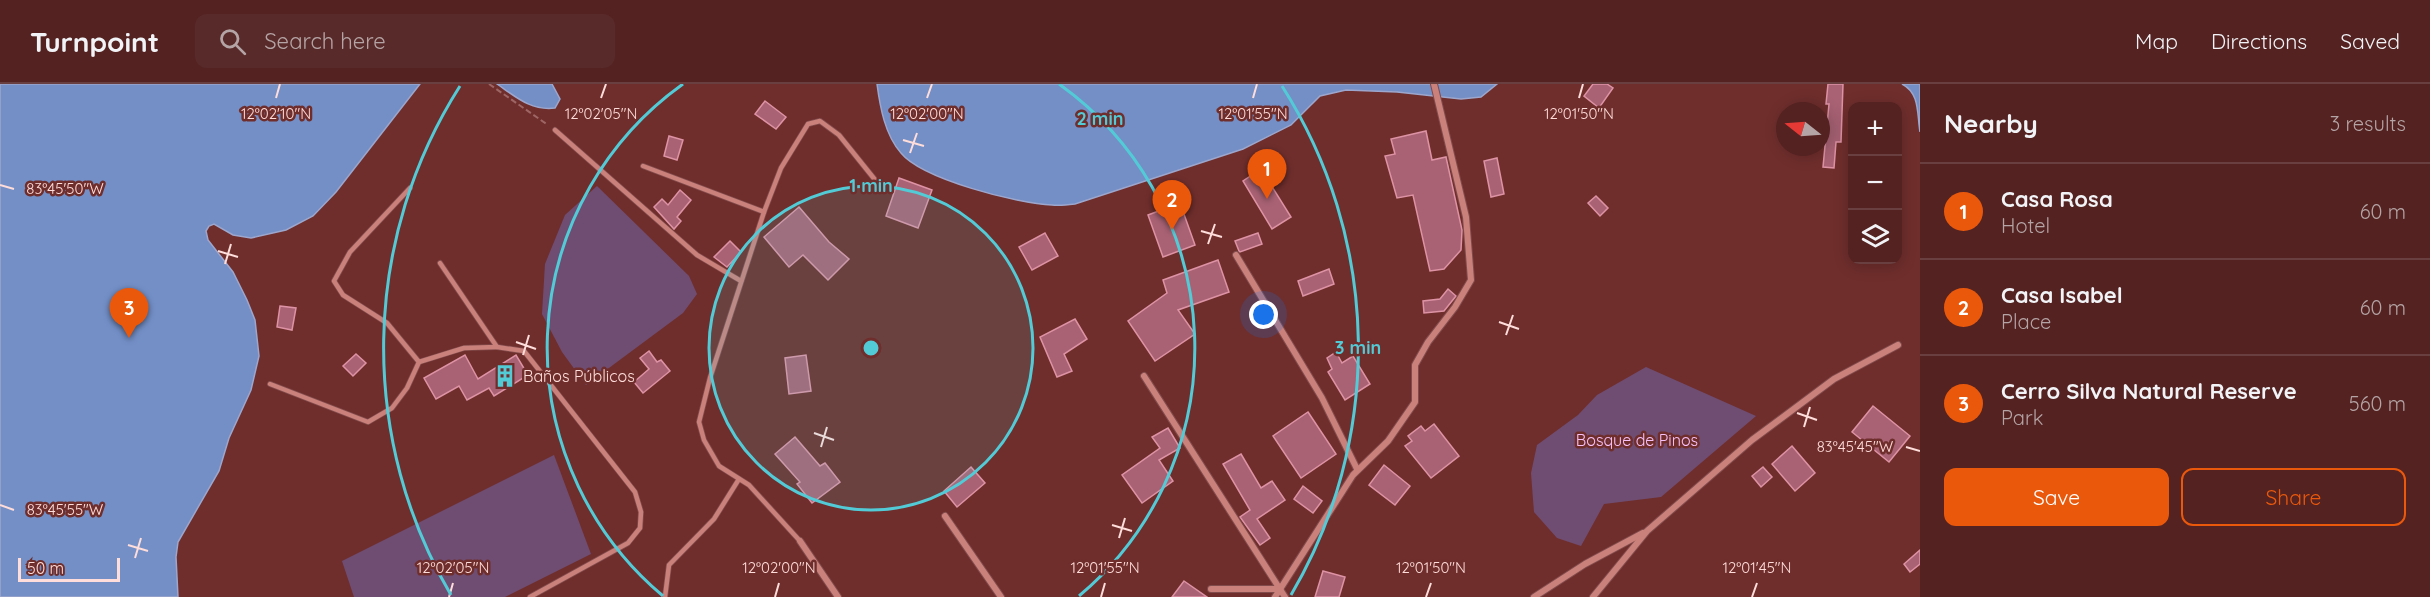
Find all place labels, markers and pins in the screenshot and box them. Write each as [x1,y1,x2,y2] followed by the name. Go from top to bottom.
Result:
[1248,150,1286,199] pin: 1
[1152,180,1192,230] pin: 2
[110,288,148,338] pin: 3
[861,338,881,358] centre of rings
[492,363,518,389] building icon: Baños Públicos
[523,366,635,386] place label: Baños Públicos

